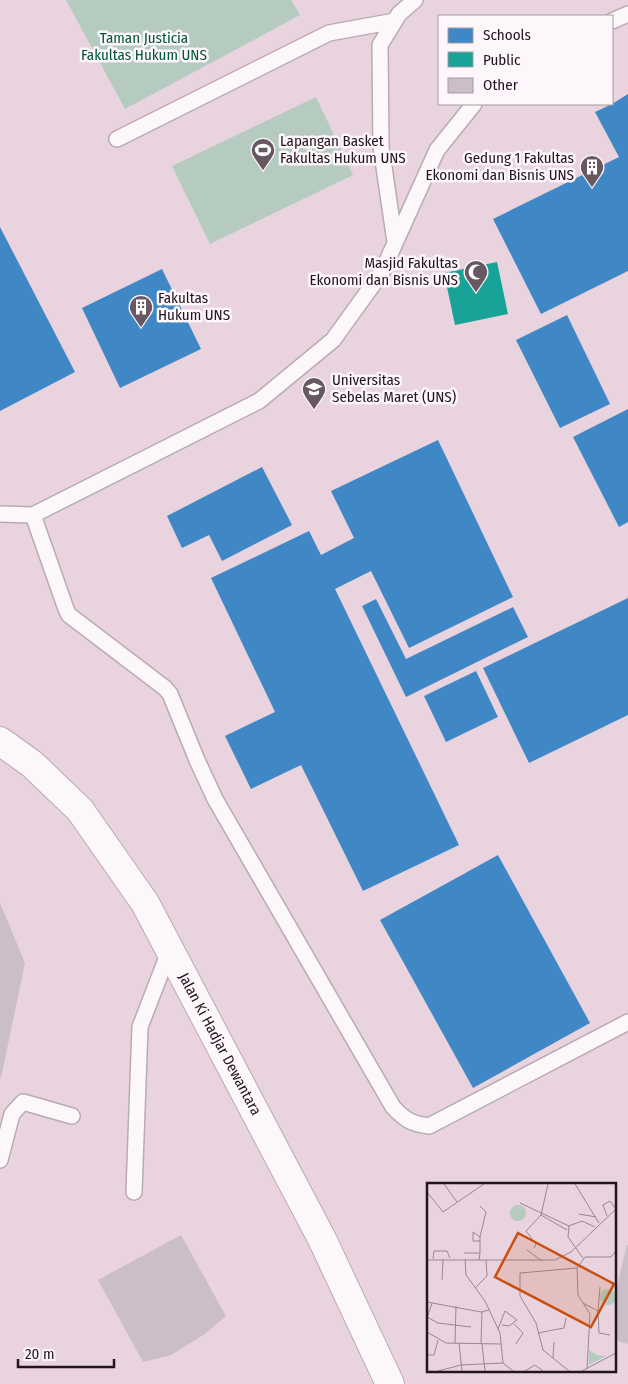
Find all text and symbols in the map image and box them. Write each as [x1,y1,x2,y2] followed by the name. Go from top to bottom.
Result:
[438,15,613,105] legend
[483,26,531,44] text: Schools
[81,29,207,64] park label: Taman Justicia Fakultas Hukum UNS
[483,51,521,69] text: Public
[483,76,519,94] text: Other
[280,132,406,167] place label: Lapangan Basket Fakultas Hukum UNS
[250,137,276,171] sports icon: Lapangan Basket Fakultas Hukum UNS
[425,149,574,184] place label: Gedung 1 Fakultas Ekonomi dan Bisnis UNS
[579,154,605,188] building icon: Gedung 1 Fakultas Ekonomi dan Bisnis UNS
[309,254,458,289] place label: Masjid Fakultas Ekonomi dan Bisnis UNS
[463,259,489,293] mosque icon: Masjid Fakultas Ekonomi dan Bisnis UNS
[158,289,230,324] place label: Fakultas Hukum UNS
[128,294,154,328] building icon: Fakultas Hukum UNS
[332,371,456,406] place label: Universitas Sebelas Maret (UNS)
[301,376,327,410] school or university icon: Universitas Sebelas Maret (UNS)
[175,970,265,1118] street label: Jalan Ki Hadjar Dewantara
[427,1183,616,1372] inset map
[18,1336,114,1368] scale bar
[25,1345,55,1363] text: 20 m

